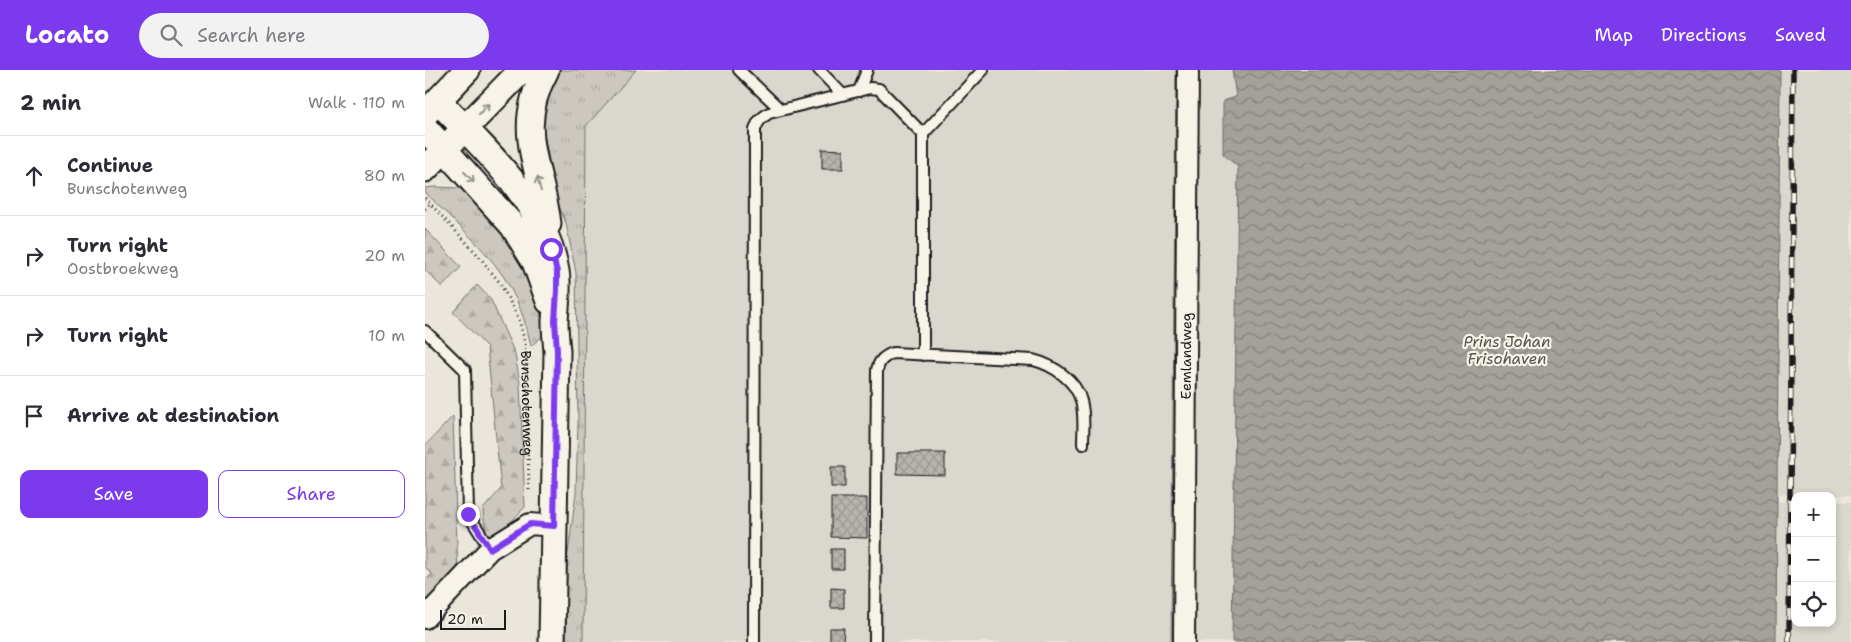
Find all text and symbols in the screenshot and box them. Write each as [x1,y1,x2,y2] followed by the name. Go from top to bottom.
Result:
[139,13,489,58] search box
[25,19,109,51] text: Locato
[157,21,185,49] icon: search
[197,23,306,48] text: Search here
[1595,23,1633,47] text: Map
[1661,23,1747,47] text: Directions
[1775,23,1826,47] text: Saved
[20,89,81,117] text: 2 min
[308,92,405,113] text: Walk · 110 m
[477,104,489,116] one-way arrow
[67,153,153,178] text: Continue
[20,162,48,190] icon: ahead
[364,165,405,186] text: 80 m
[463,171,475,184] one-way arrow
[534,177,543,193] one-way arrow
[67,178,187,199] text: Bunschotenweg
[67,233,168,258] text: Turn right
[540,238,563,261] route start
[20,242,48,270] icon: right
[364,245,405,266] text: 20 m
[67,258,179,279] text: Oostbroekweg
[1177,313,1195,399] street label: Eemlandweg
[20,322,48,350] icon: right
[67,323,168,348] text: Turn right
[368,325,405,346] text: 10 m
[1464,332,1550,369] water label: Prins Johan Frisohaven
[517,350,537,456] street label: Bunschotenweg
[20,402,48,430] icon: arrive
[67,403,279,428] text: Arrive at destination
[20,470,208,518] button: Save
[218,470,405,518] button: Share
[1791,492,1836,627] map controls
[1791,492,1836,537] button: +
[457,503,480,526] route end
[1791,537,1836,582] button: −
[1791,582,1836,627] button: locate
[440,607,506,630] scale bar
[447,610,483,628] text: 20 m

